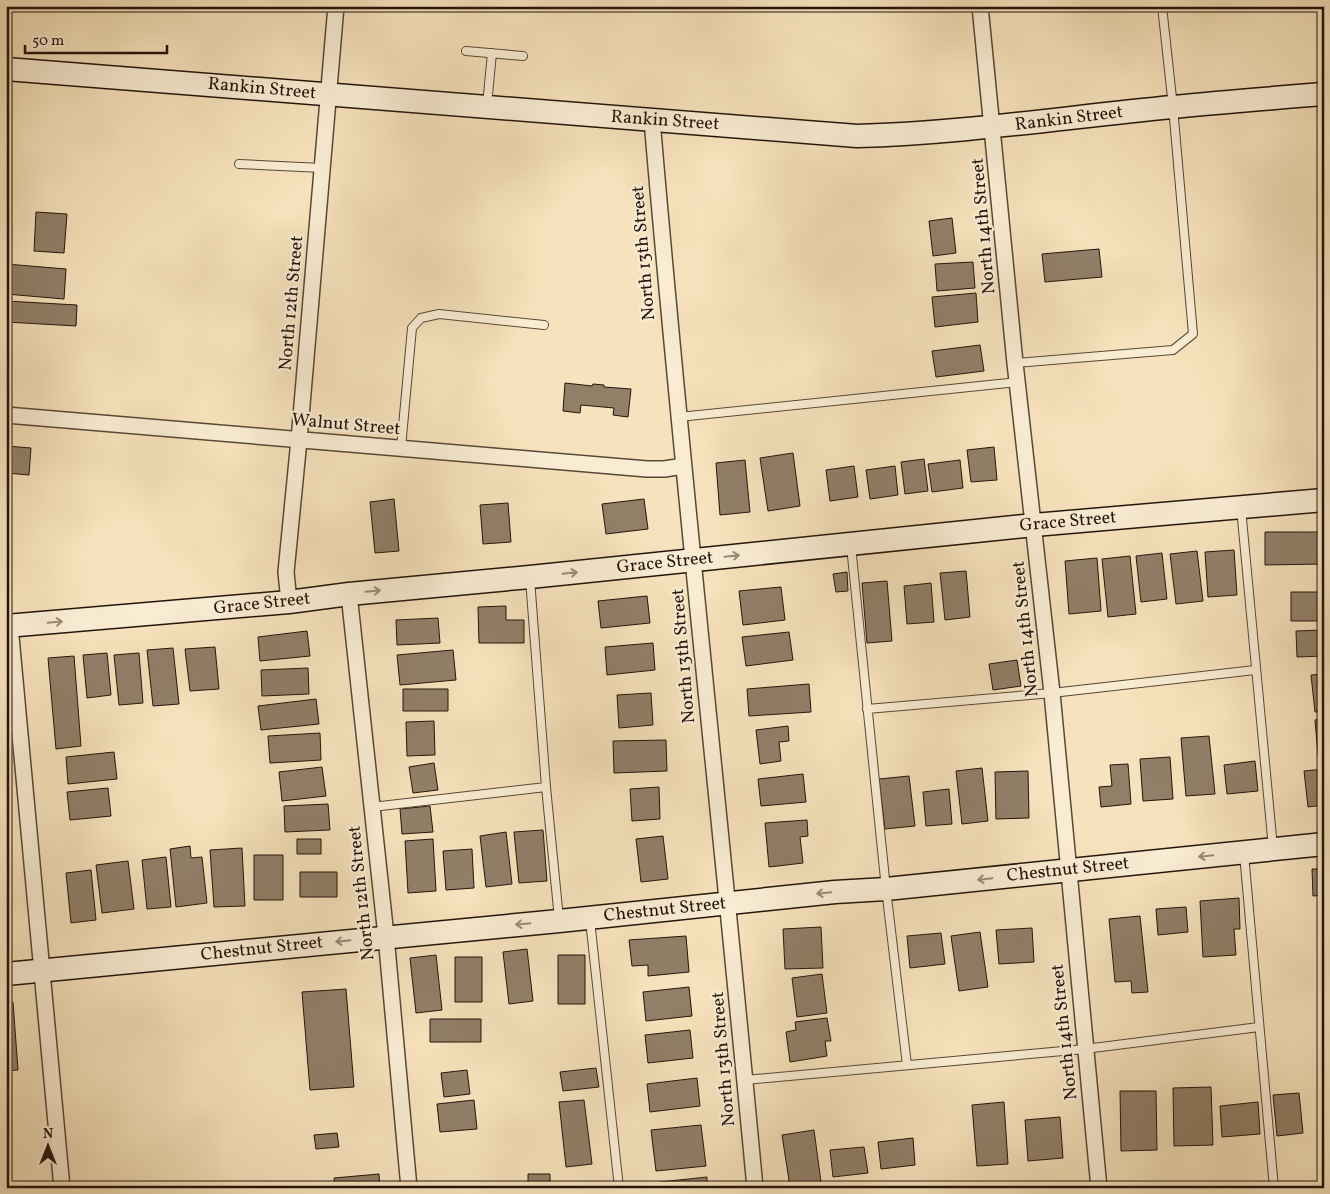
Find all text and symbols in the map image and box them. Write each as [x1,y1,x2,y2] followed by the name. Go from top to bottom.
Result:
[25,22,168,54] scale bar
[32,31,64,52] text: 50 m
[207,72,317,106] street label: Rankin Street
[1013,100,1125,138] street label: Rankin Street
[610,105,720,137] street label: Rankin Street
[966,157,1002,295] street label: North 14th Street
[626,185,662,321] street label: North 13th Street
[274,234,310,372] street label: North 12th Street
[291,408,401,442] street label: Walnut Street
[1019,505,1117,539] street label: Grace Street
[615,545,715,581] street label: Grace Street
[723,551,739,561] one-way arrow
[1006,560,1046,698] street label: North 14th Street
[562,568,578,578] one-way arrow
[212,586,312,622] street label: Grace Street
[365,587,381,596] one-way arrow
[666,588,702,724] street label: North 13th Street
[47,618,63,627] one-way arrow
[342,824,382,962] street label: North 12th Street
[1006,851,1130,889] street label: Chestnut Street
[1198,851,1214,861] one-way arrow
[978,874,994,884] one-way arrow
[816,888,832,898] one-way arrow
[603,891,727,929] street label: Chestnut Street
[515,919,531,929] one-way arrow
[200,930,324,968] street label: Chestnut Street
[336,936,352,945] one-way arrow
[1045,963,1085,1101] street label: North 14th Street
[706,991,742,1127] street label: North 13th Street
[22,1122,72,1172] north arrow
[43,1125,53,1144] text: N

